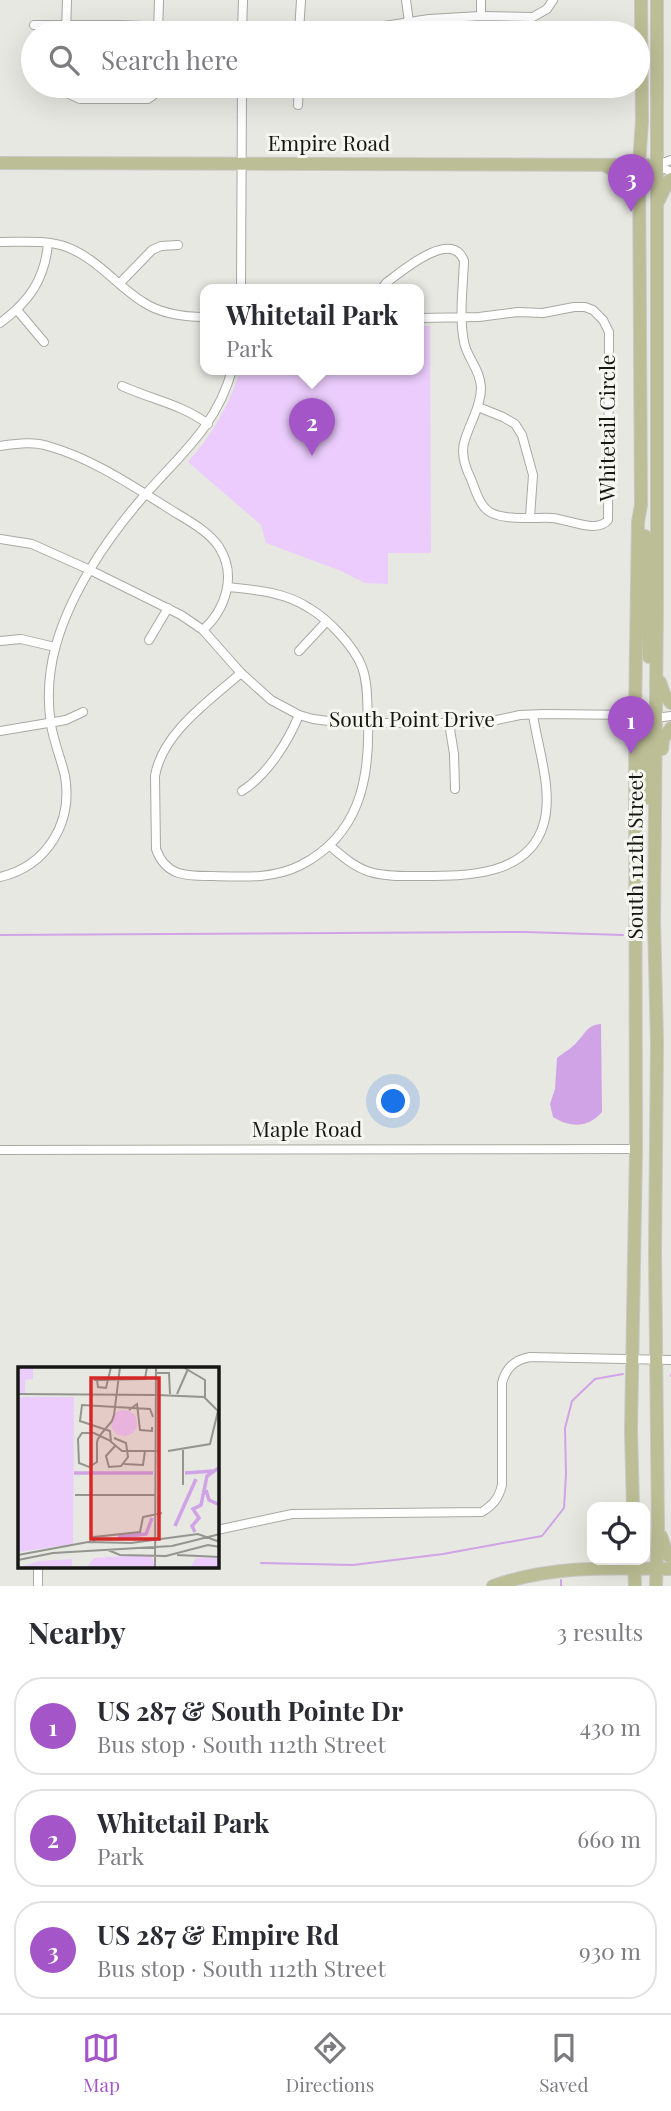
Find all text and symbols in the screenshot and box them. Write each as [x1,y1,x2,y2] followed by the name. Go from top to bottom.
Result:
[21,21,650,98] search box
[45,41,83,79] icon: search
[101,42,238,77] text: Search here
[268,128,390,156] street label: Empire Road
[608,154,654,212] pin: 3
[200,284,424,375] popup
[226,297,398,332] text: Whitetail Park
[226,332,273,363] text: Park
[592,355,620,502] street label: Whitetail Circle
[289,398,335,456] pin: 2
[608,696,654,754] pin: 1
[329,704,495,732] street label: South Point Drive
[620,772,648,940] street label: South 112th Street
[376,1084,410,1118] your location
[252,1114,362,1142] street label: Maple Road
[18,1367,219,1568] inset map
[587,1502,650,1565] map controls
[587,1502,650,1565] button: locate
[28,1612,126,1652] text: Nearby
[557,1616,643,1647] text: 3 results
[97,1693,403,1728] text: US 287 & South Pointe Dr
[49,1711,57,1742] text: 1
[580,1711,641,1742] text: 430 m
[97,1728,386,1759] text: Bus stop · South 112th Street
[97,1805,269,1840] text: Whitetail Park
[47,1823,59,1854] text: 2
[577,1823,641,1854] text: 660 m
[97,1840,144,1871] text: Park
[97,1917,339,1952] text: US 287 & Empire Rd
[47,1935,59,1966] text: 3
[579,1935,641,1966] text: 930 m
[97,1952,386,1983] text: Bus stop · South 112th Street
[82,2029,120,2097] tab: Map
[285,2029,374,2097] tab: Directions
[539,2029,589,2097] tab: Saved

